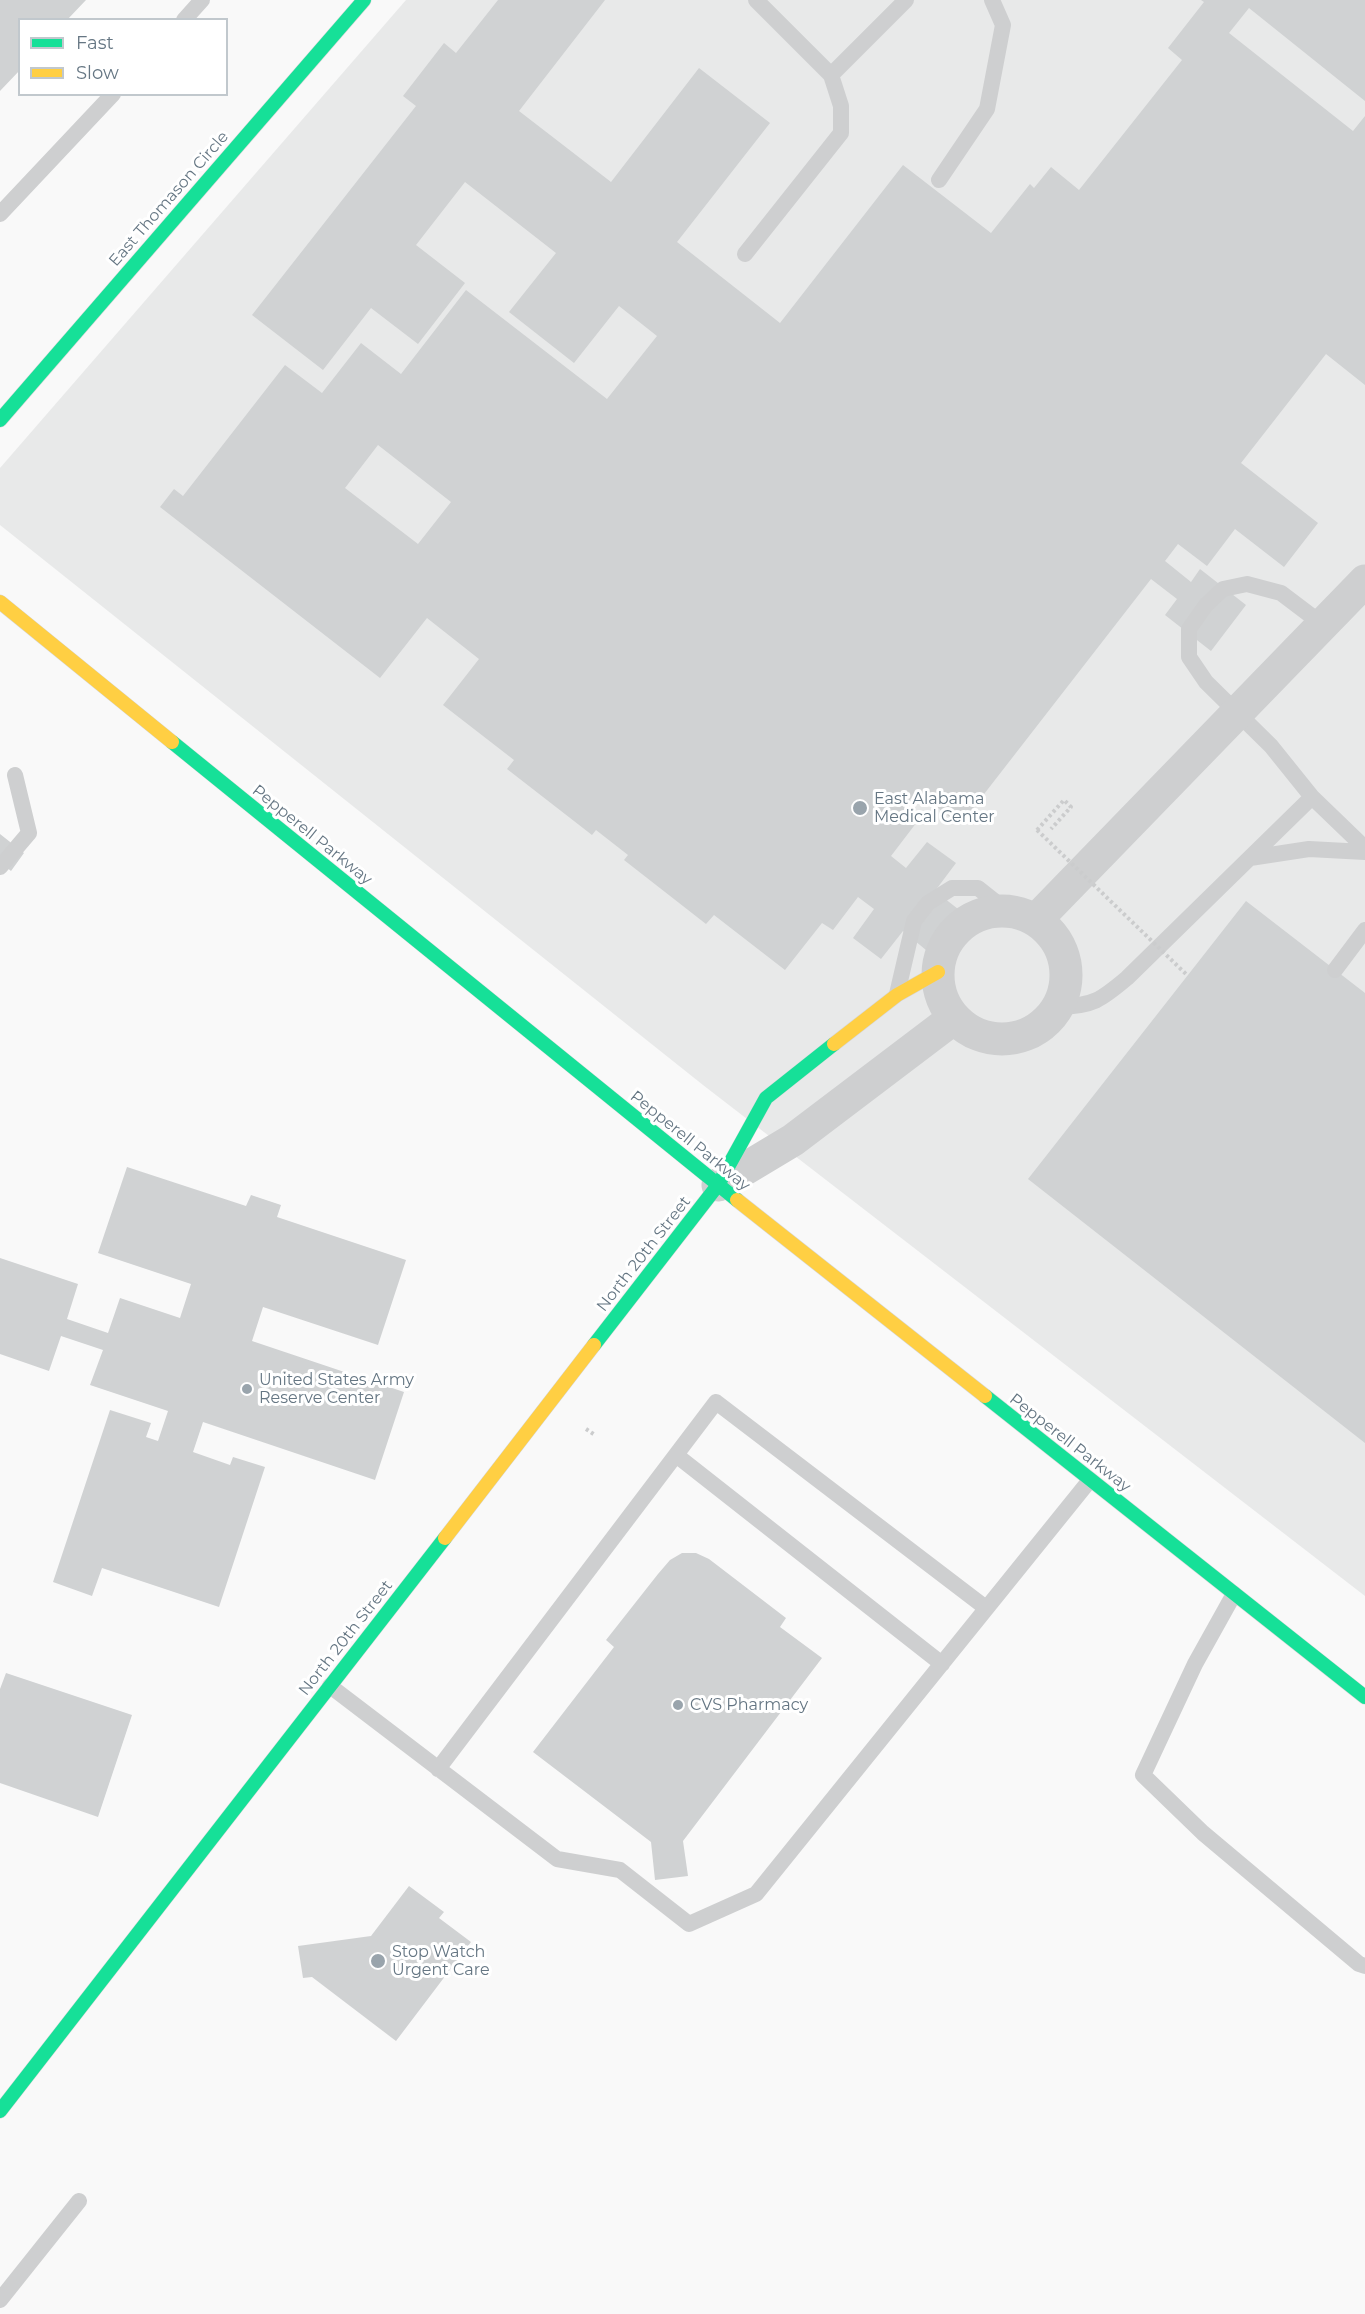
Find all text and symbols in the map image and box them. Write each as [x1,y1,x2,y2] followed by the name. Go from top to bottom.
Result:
[18,18,228,96] legend
[76,32,114,54] text: Fast
[76,62,119,84] text: Slow
[105,128,233,270] street label: East Thomason Circle
[248,781,376,889] street label: Pepperell Parkway
[874,789,995,827] place label: East Alabama Medical Center
[851,799,869,817] marker: East Alabama Medical Center
[626,1087,754,1195] street label: Pepperell Parkway
[593,1193,695,1315] street label: North 20th Street
[259,1370,414,1408] place label: United States Army Reserve Center
[240,1382,254,1396] marker: United States Army Reserve Center
[1006,1390,1134,1496] street label: Pepperell Parkway
[295,1577,397,1699] street label: North 20th Street
[690,1695,808,1715] place label: CVS Pharmacy
[671,1698,685,1712] marker: CVS Pharmacy
[392,1942,490,1980] place label: Stop Watch Urgent Care
[369,1952,387,1970] marker: Stop Watch Urgent Care

